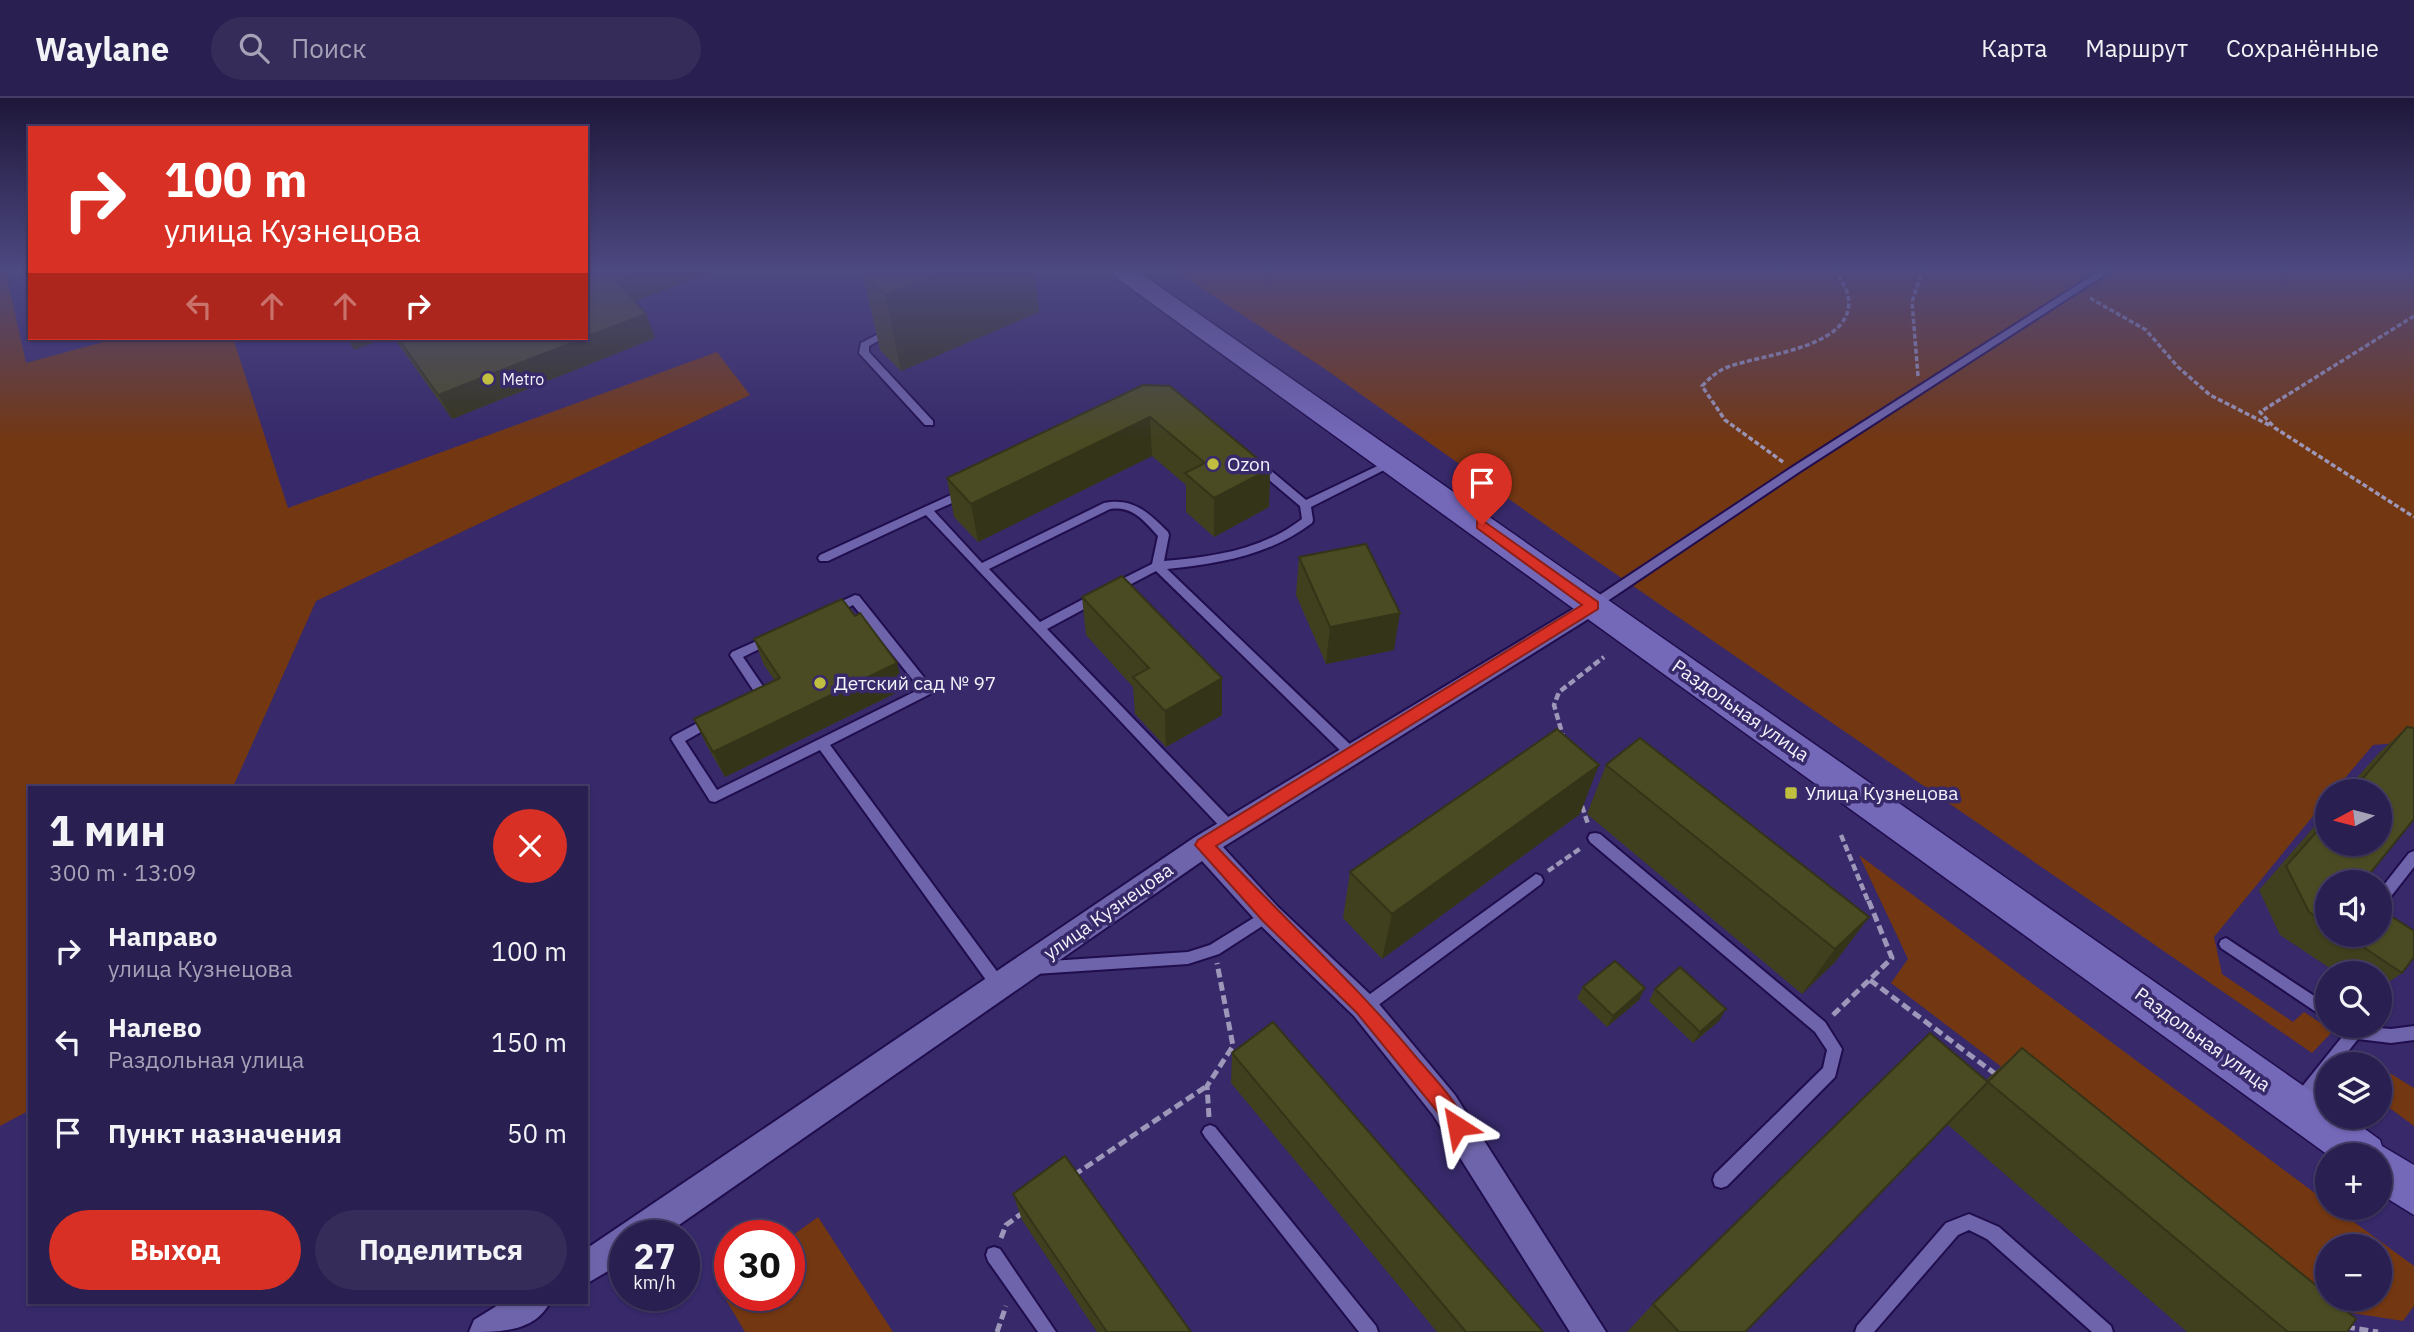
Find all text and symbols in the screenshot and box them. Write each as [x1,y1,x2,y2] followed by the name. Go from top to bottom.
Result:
[211,17,701,80] search box
[35,27,169,70] text: Waylane
[235,29,273,67] icon: search
[291,31,366,65] text: Поиск
[1981,32,2047,64] text: Карта
[2085,32,2188,64] text: Маршрут
[2226,32,2379,64] text: Сохранённые
[164,147,308,210] text: 100 m
[49,154,140,245] icon: right
[164,209,421,251] text: улица Кузнецова
[180,287,218,325] icon: left
[253,287,291,325] icon: ahead
[326,287,364,325] icon: ahead
[399,287,437,325] icon: right
[502,369,544,389] place label: Metro
[480,371,496,387] marker: Metro
[1227,452,1271,476] place label: Ozon
[1452,453,1512,525] pin
[1205,456,1221,472] marker: Ozon
[1463,464,1501,502] icon: arrive
[1668,654,1814,766] street label: Раздольная улица
[834,671,996,695] place label: Детский сад № 97
[812,675,828,691] marker: Детский сад № 97
[2315,779,2392,856] north arrow
[2315,779,2392,1311] map controls
[1805,781,1958,805] place label: Улица Кузнецова
[1783,785,1799,801] marker: Улица Кузнецова
[49,803,166,858] text: 1 мин
[493,809,567,883] button: close
[49,857,196,887] text: 300 m · 13:09
[1039,857,1177,965] street label: улица Кузнецова
[2315,870,2392,947] button: sound
[108,919,217,953] text: Направо
[49,932,87,970] icon: right
[491,934,567,968] text: 100 m
[108,953,293,983] text: улица Кузнецова
[2315,961,2392,1038] button: search
[2130,982,2276,1096] street label: Раздольная улица
[108,1010,202,1044] text: Налево
[49,1023,87,1061] icon: left
[491,1025,567,1059] text: 150 m
[108,1044,304,1074] text: Раздольная улица
[2315,1052,2392,1129] button: layers
[1420,1089,1494,1163] position arrow
[49,1114,87,1152] icon: arrive
[108,1116,342,1150] text: Пункт назначения
[507,1116,567,1150] text: 50 m
[2315,1143,2392,1220] button: +
[49,1210,301,1290] button: Выход
[315,1210,567,1290] button: Поделиться
[714,1220,805,1311] speed limit sign: 30
[633,1233,676,1279] text: 27
[2315,1234,2392,1311] button: −
[633,1271,676,1294] text: km/h

